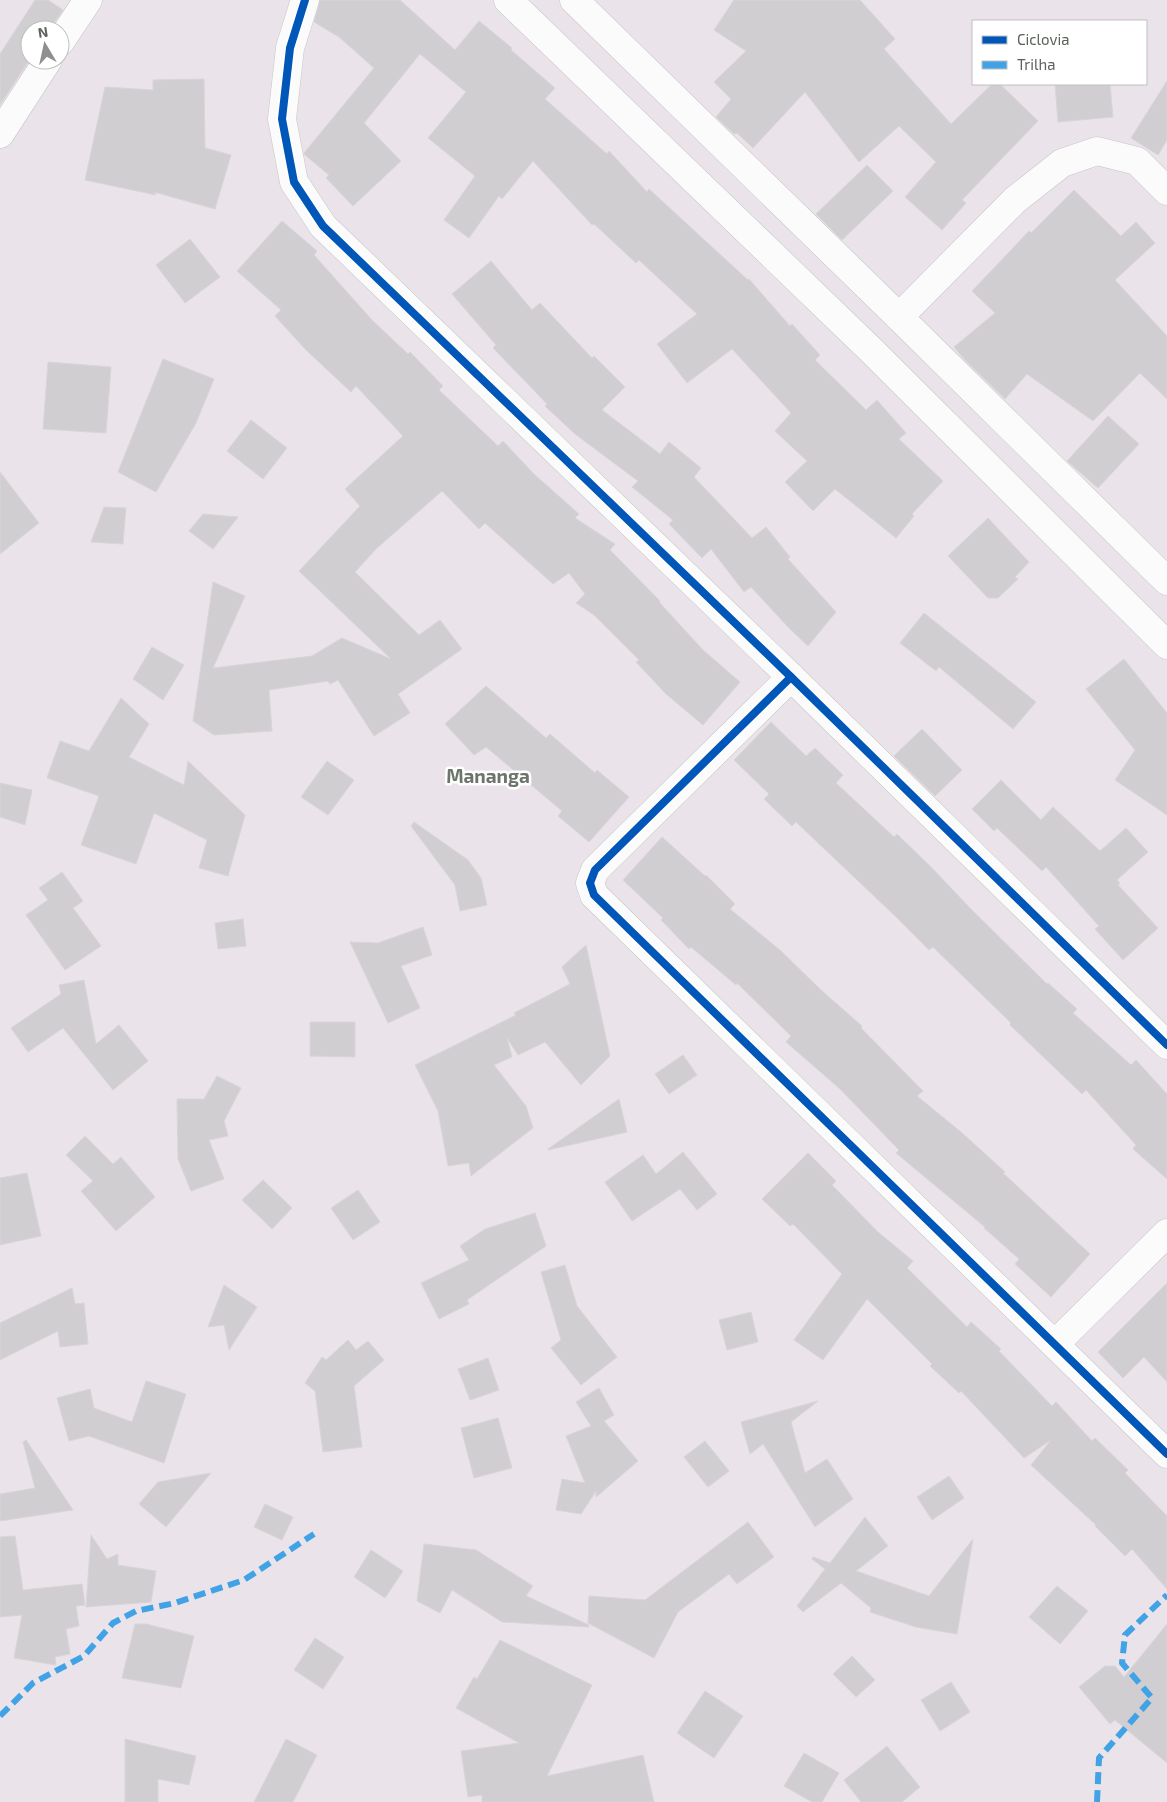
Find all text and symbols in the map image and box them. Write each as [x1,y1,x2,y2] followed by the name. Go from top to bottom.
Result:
[20,20,70,70] north arrow
[972,20,1147,85] legend
[37,22,49,41] text: N
[1017,30,1069,48] text: Ciclovia
[1017,55,1055,73] text: Trilha
[446,764,530,787] district label: Mananga

